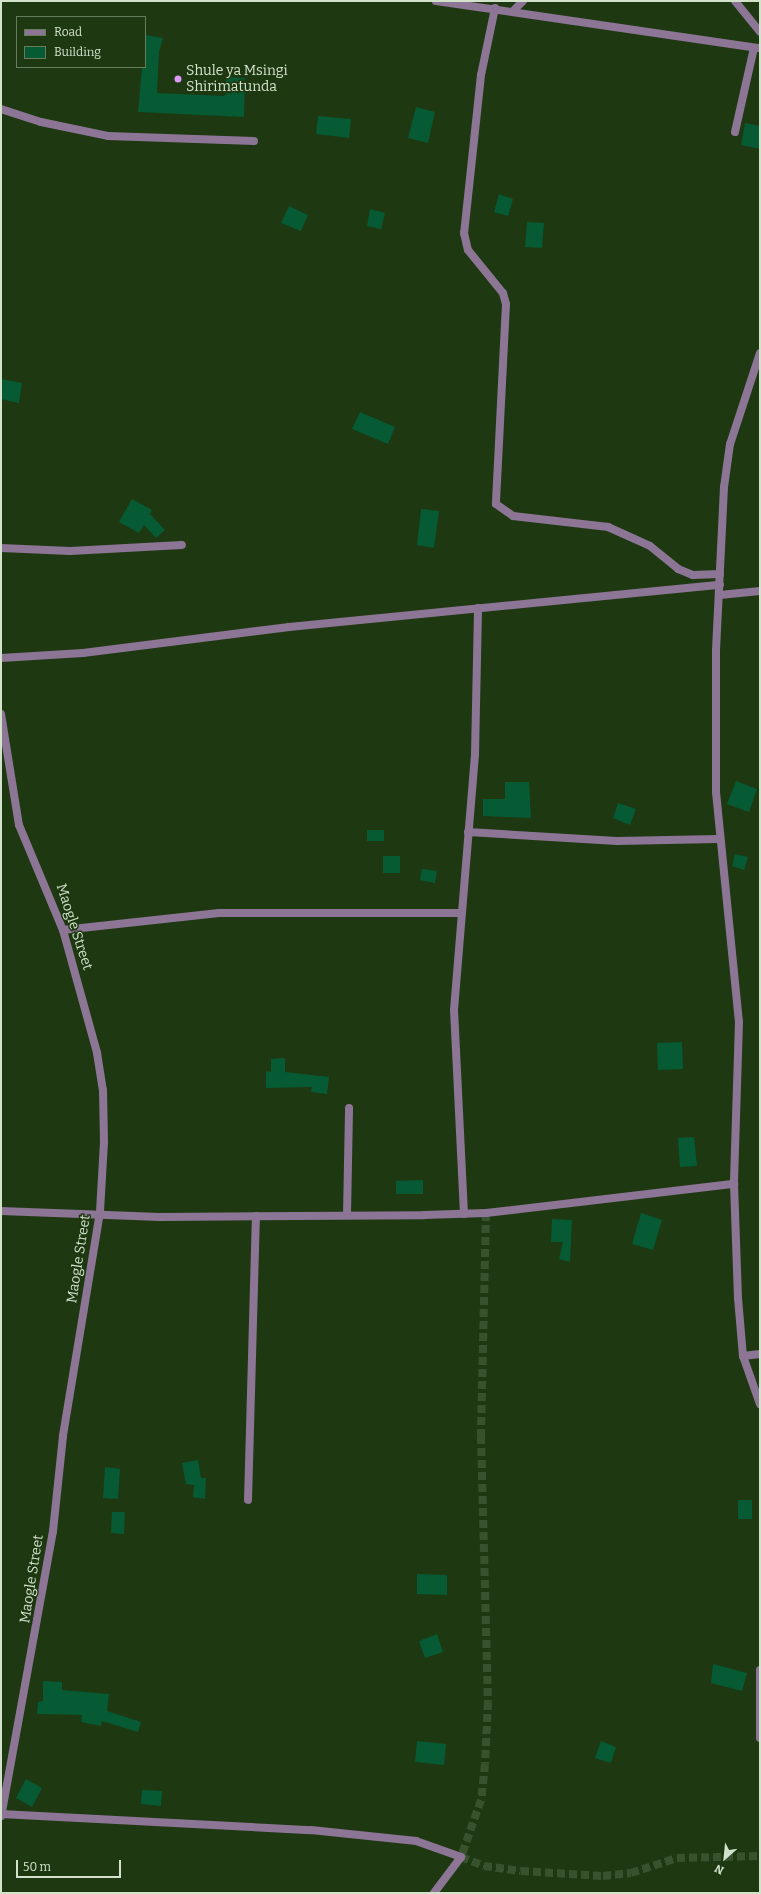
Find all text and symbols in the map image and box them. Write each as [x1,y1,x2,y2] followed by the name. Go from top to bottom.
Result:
[16,16,146,68] legend
[54,25,82,39] text: Road
[54,45,101,59] text: Building
[186,63,288,96] place label: Shule ya Msingi Shirimatunda
[173,74,183,84] marker: Shule ya Msingi Shirimatunda
[52,882,96,972] street label: Maogle Street
[64,1213,94,1305] street label: Maogle Street
[17,1533,47,1625] street label: Maogle Street
[705,1838,745,1878] north arrow
[18,1852,123,1878] scale bar
[23,1860,51,1874] text: 50 m
[713,1861,726,1877] text: N

